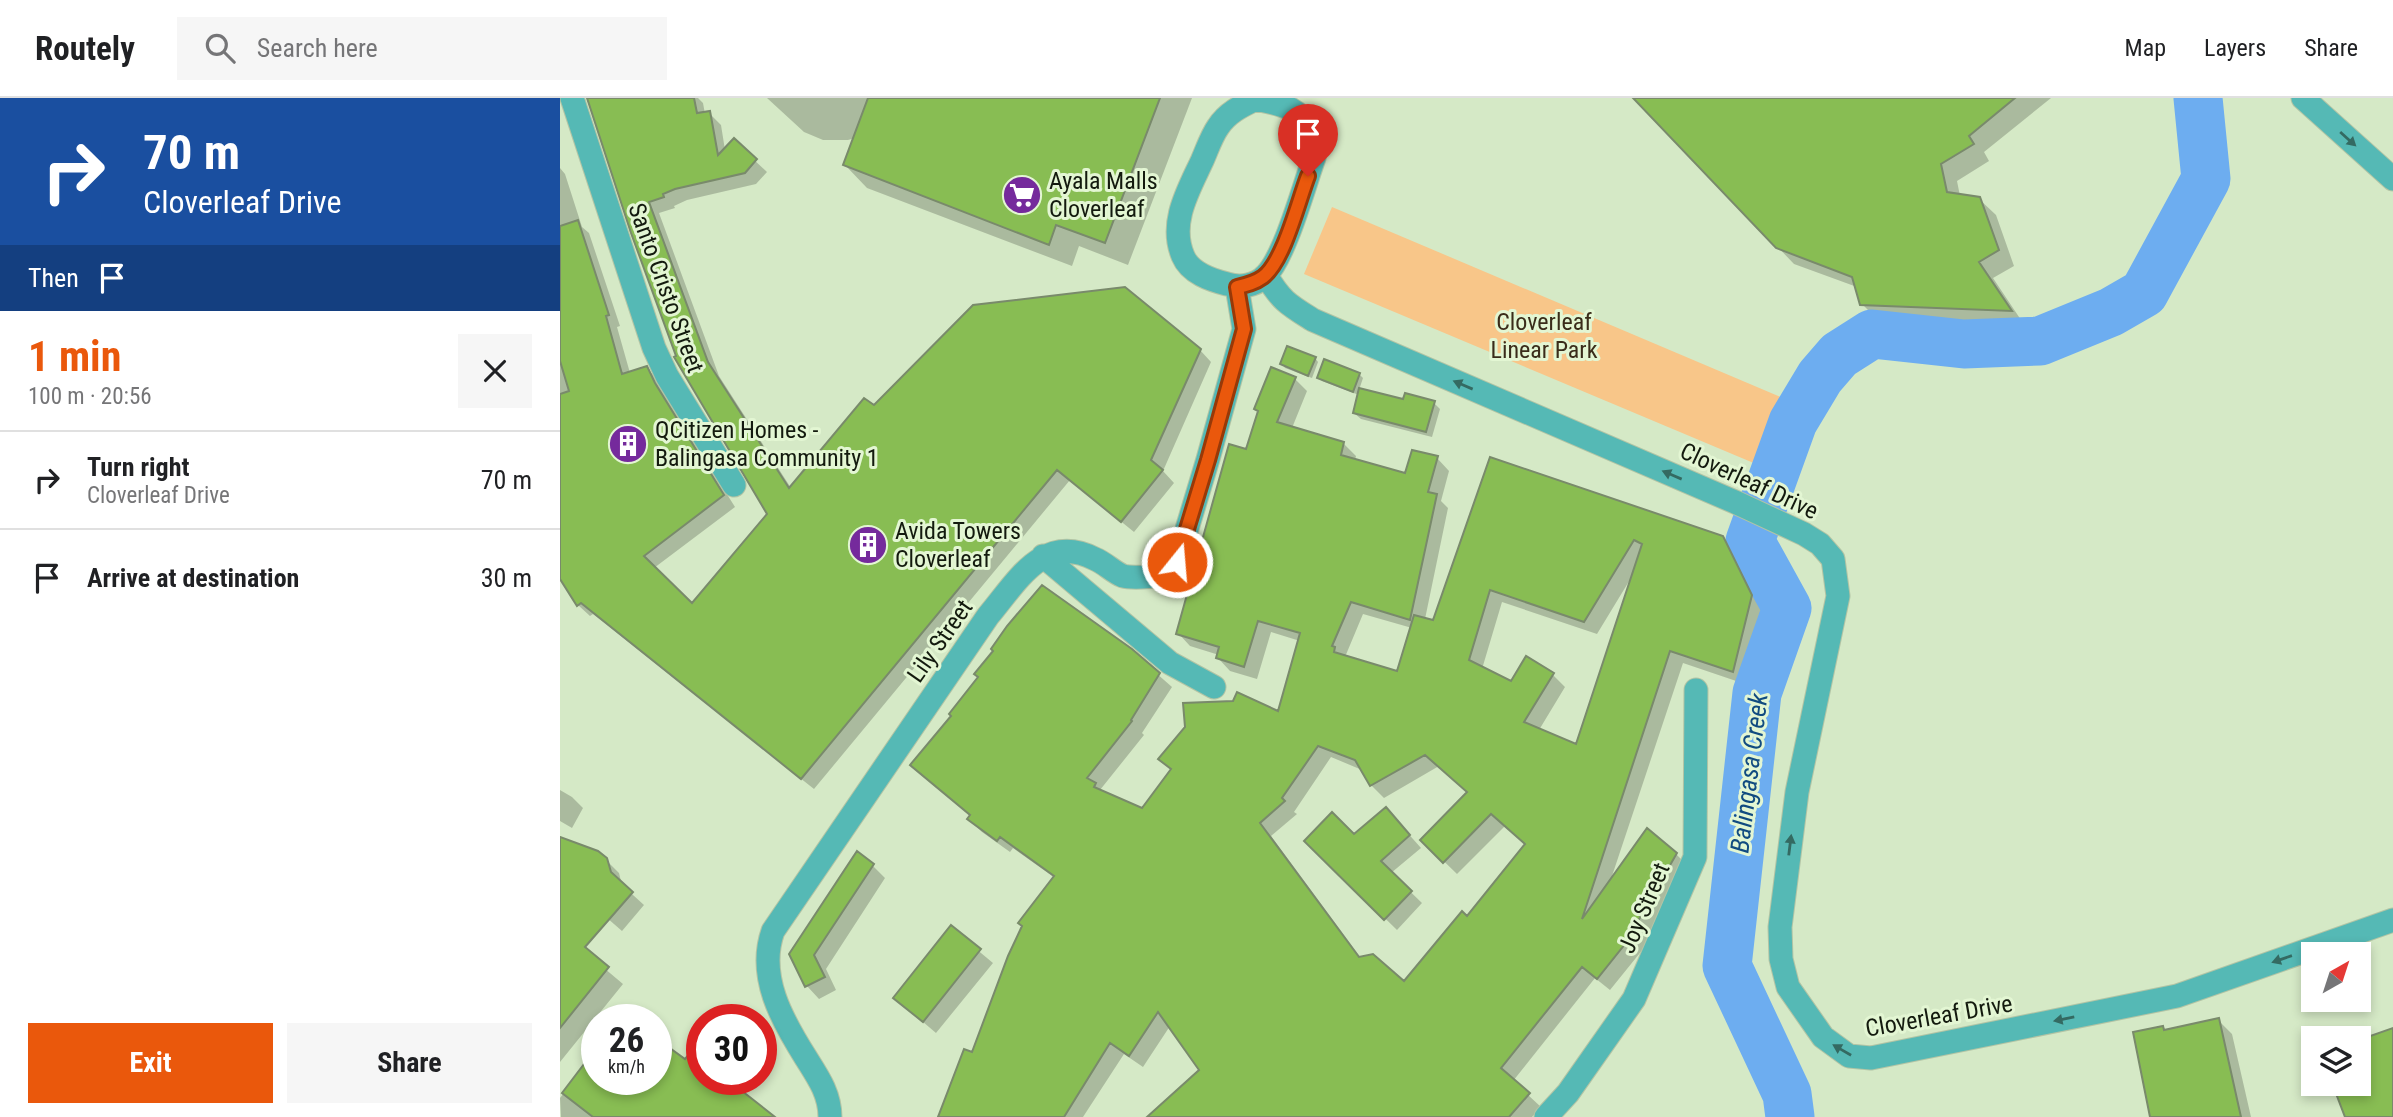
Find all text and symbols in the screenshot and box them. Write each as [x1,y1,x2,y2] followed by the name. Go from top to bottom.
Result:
[177,17,667,80] search box
[35,29,135,68] text: Routely
[201,29,239,67] icon: search
[257,33,378,63] text: Search here
[2125,34,2166,62] text: Map
[2204,34,2266,62] text: Layers
[2304,34,2358,62] text: Share
[1278,104,1338,176] pin
[1289,115,1327,153] icon: arrive
[143,124,240,181] text: 70 m
[28,126,119,217] icon: right
[2339,130,2356,146] one-way arrow
[1049,167,1158,223] place label: Ayala Malls Cloverleaf
[1001,174,1043,216] supermarket icon: Ayala Malls Cloverleaf
[143,183,342,221] text: Cloverleaf Drive
[622,200,710,376] street label: Santo Cristo Street
[93,259,131,297] icon: arrive
[28,263,79,293] text: Then
[1491,308,1598,364] park label: Cloverleaf Linear Park
[28,332,121,381] text: 1 min
[458,334,532,408] button: close
[1453,379,1474,390] one-way arrow
[28,383,152,410] text: 100 m · 20:56
[655,416,879,472] place label: QCitizen Homes - Balingasa Community 1
[607,423,649,465] building icon: QCitizen Homes - Balingasa Community 1
[1676,437,1822,525] street label: Cloverleaf Drive
[87,452,189,482] text: Turn right
[28,461,66,499] icon: right
[481,465,532,495] text: 70 m
[1662,469,1683,480] one-way arrow
[87,482,230,509] text: Cloverleaf Drive
[895,517,1021,573] place label: Avida Towers Cloverleaf
[847,524,889,566] building icon: Avida Towers Cloverleaf
[1140,525,1214,599] position arrow
[28,559,66,597] icon: arrive
[87,563,299,593] text: Arrive at destination
[481,563,532,593] text: 30 m
[902,594,978,688] street label: Lily Street
[1724,691,1774,854] water label: Balingasa Creek
[1785,834,1796,856] one-way arrow
[1613,859,1675,957] street label: Joy Street
[2301,942,2371,1012] north arrow
[2301,942,2371,1096] map controls
[2272,954,2293,965] one-way arrow
[1863,989,2015,1043] street label: Cloverleaf Drive
[686,1004,777,1095] speed limit sign: 30
[2053,1013,2075,1024] one-way arrow
[609,1020,644,1061] text: 26
[28,1023,273,1103] button: Exit
[287,1023,532,1103] button: Share
[2301,1026,2371,1096] button: layers
[1832,1044,1852,1057] one-way arrow
[608,1056,645,1077] text: km/h

